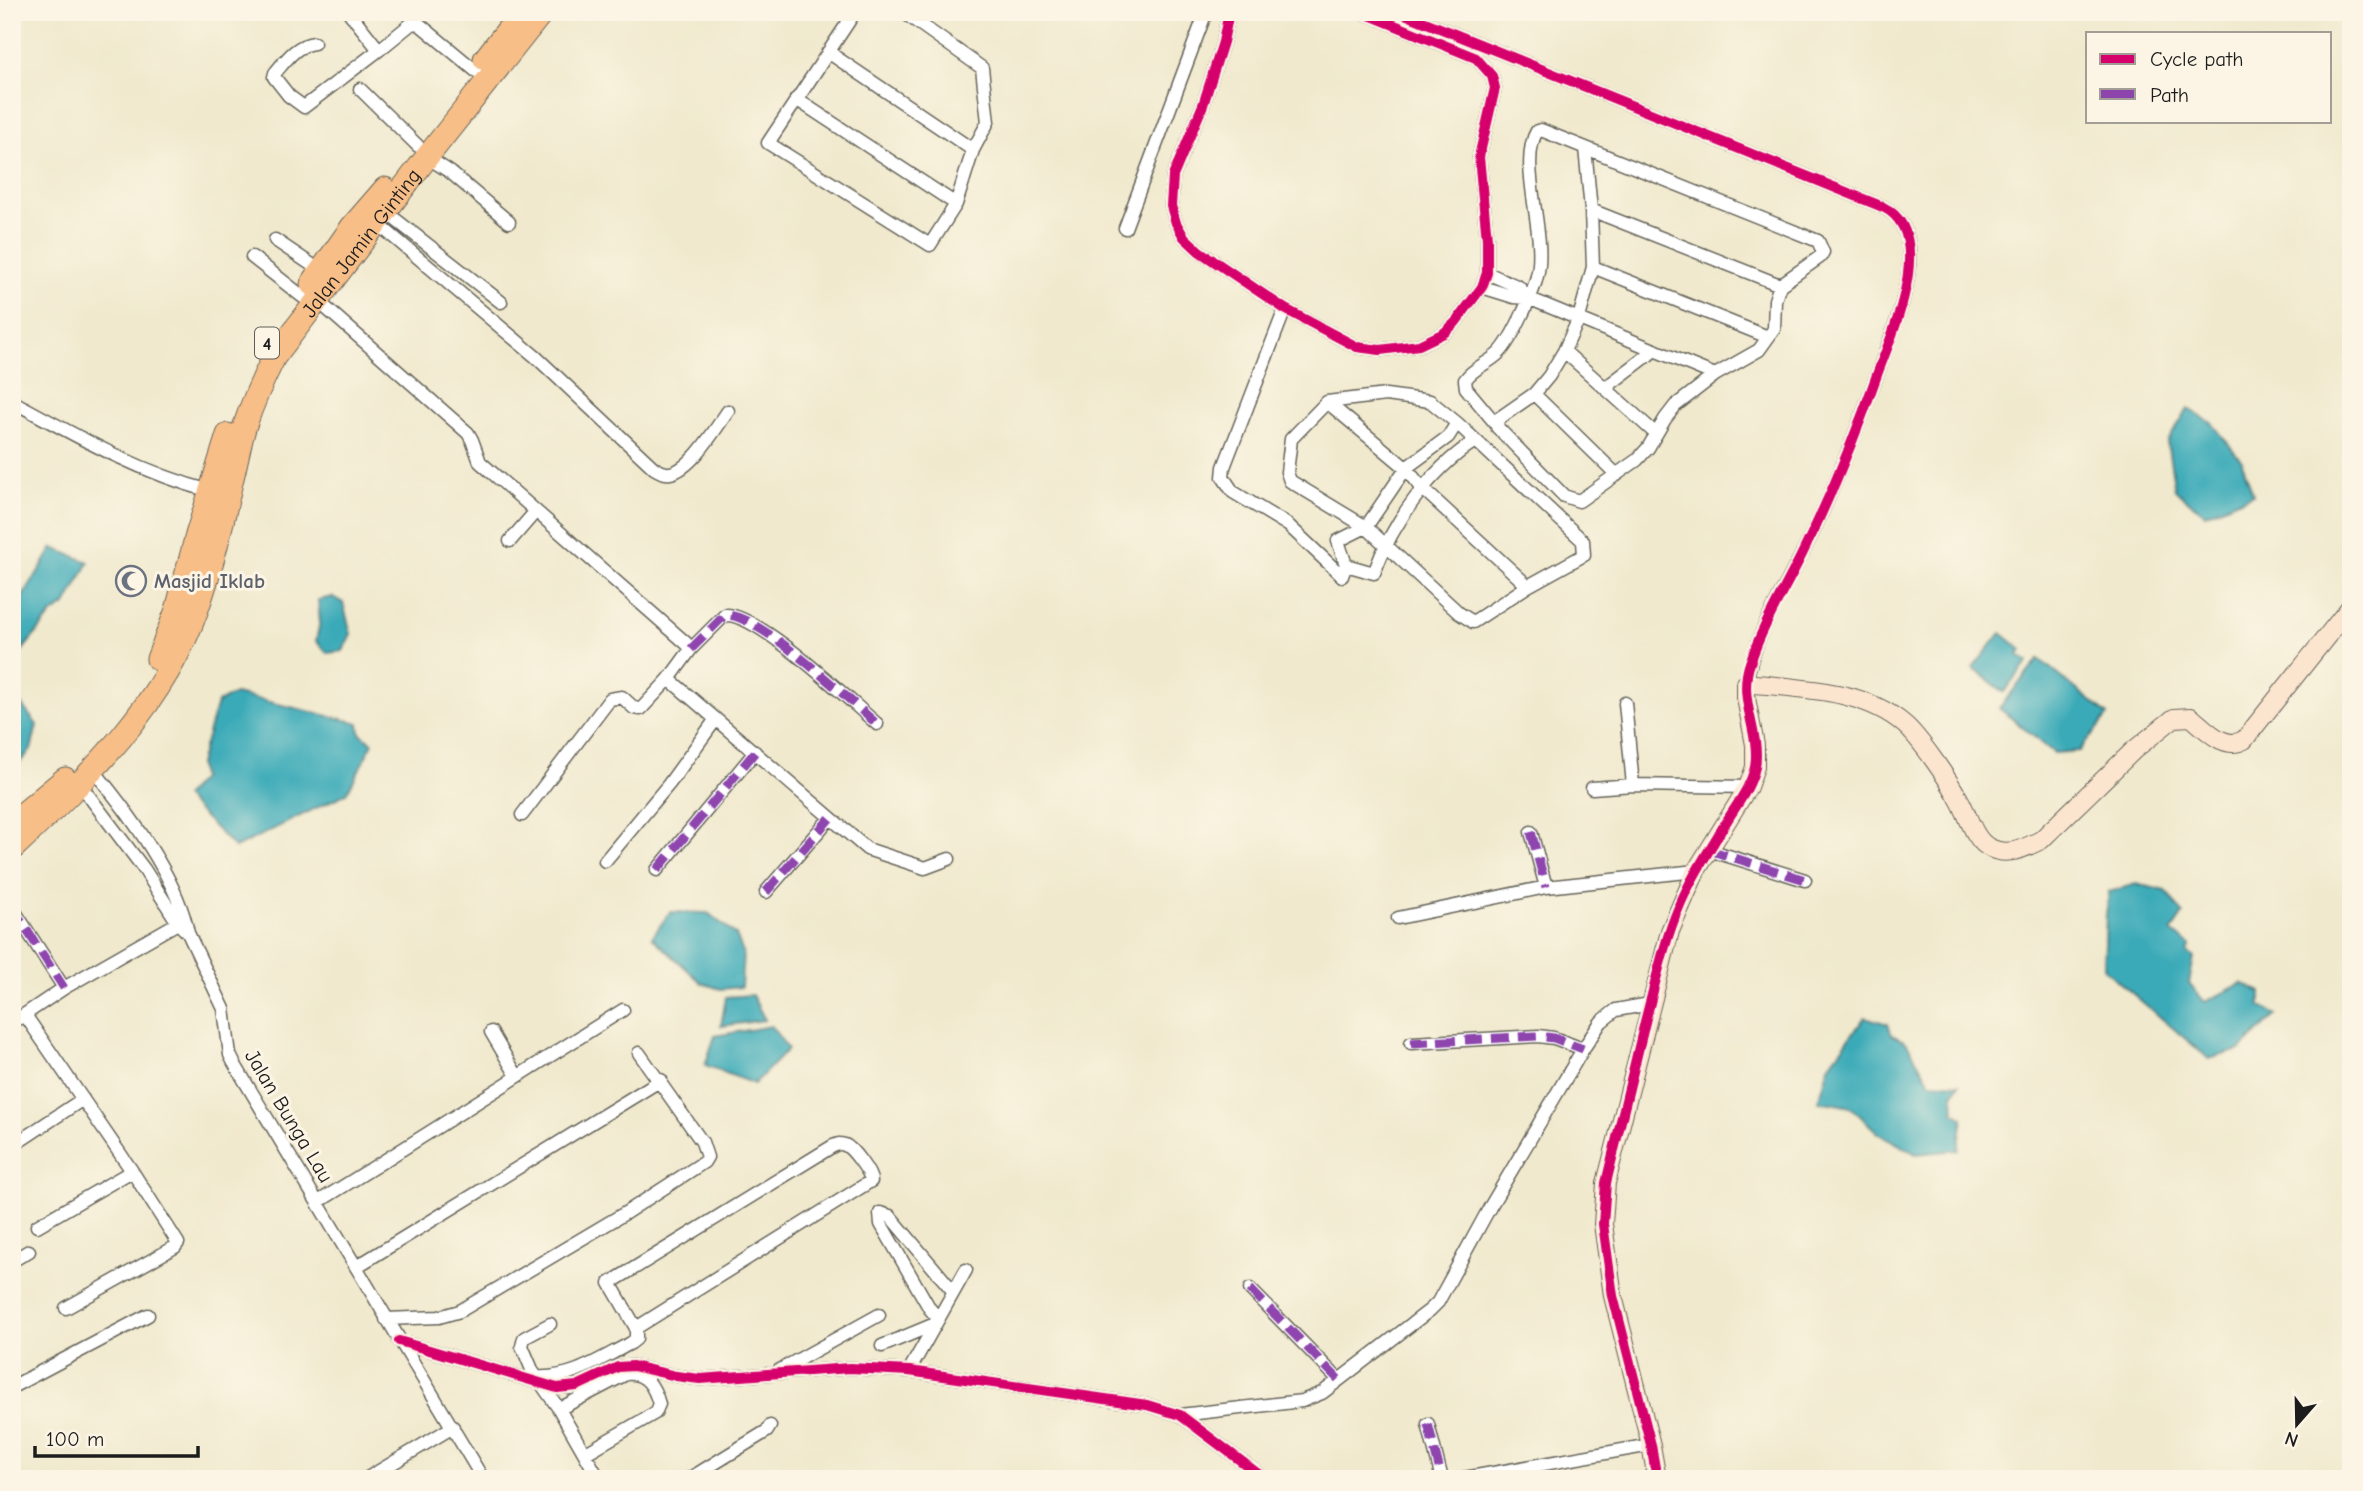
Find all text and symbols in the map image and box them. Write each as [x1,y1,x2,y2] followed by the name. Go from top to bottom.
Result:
[2086,32,2332,122] legend
[2150,47,2243,71] text: Cycle path
[2150,83,2189,107] text: Path
[297,164,426,322] street label: Jalan Jamin Ginting
[255,328,279,358] road number: 4
[114,564,148,598] mosque icon: Masjid Iklab
[154,569,265,593] place label: Masjid Iklab
[240,1045,338,1187] street label: Jalan Bunga Lau
[2262,1390,2332,1460] north arrow
[35,1414,198,1458] scale bar
[46,1427,104,1451] text: 100 m
[2282,1427,2301,1451] text: N

